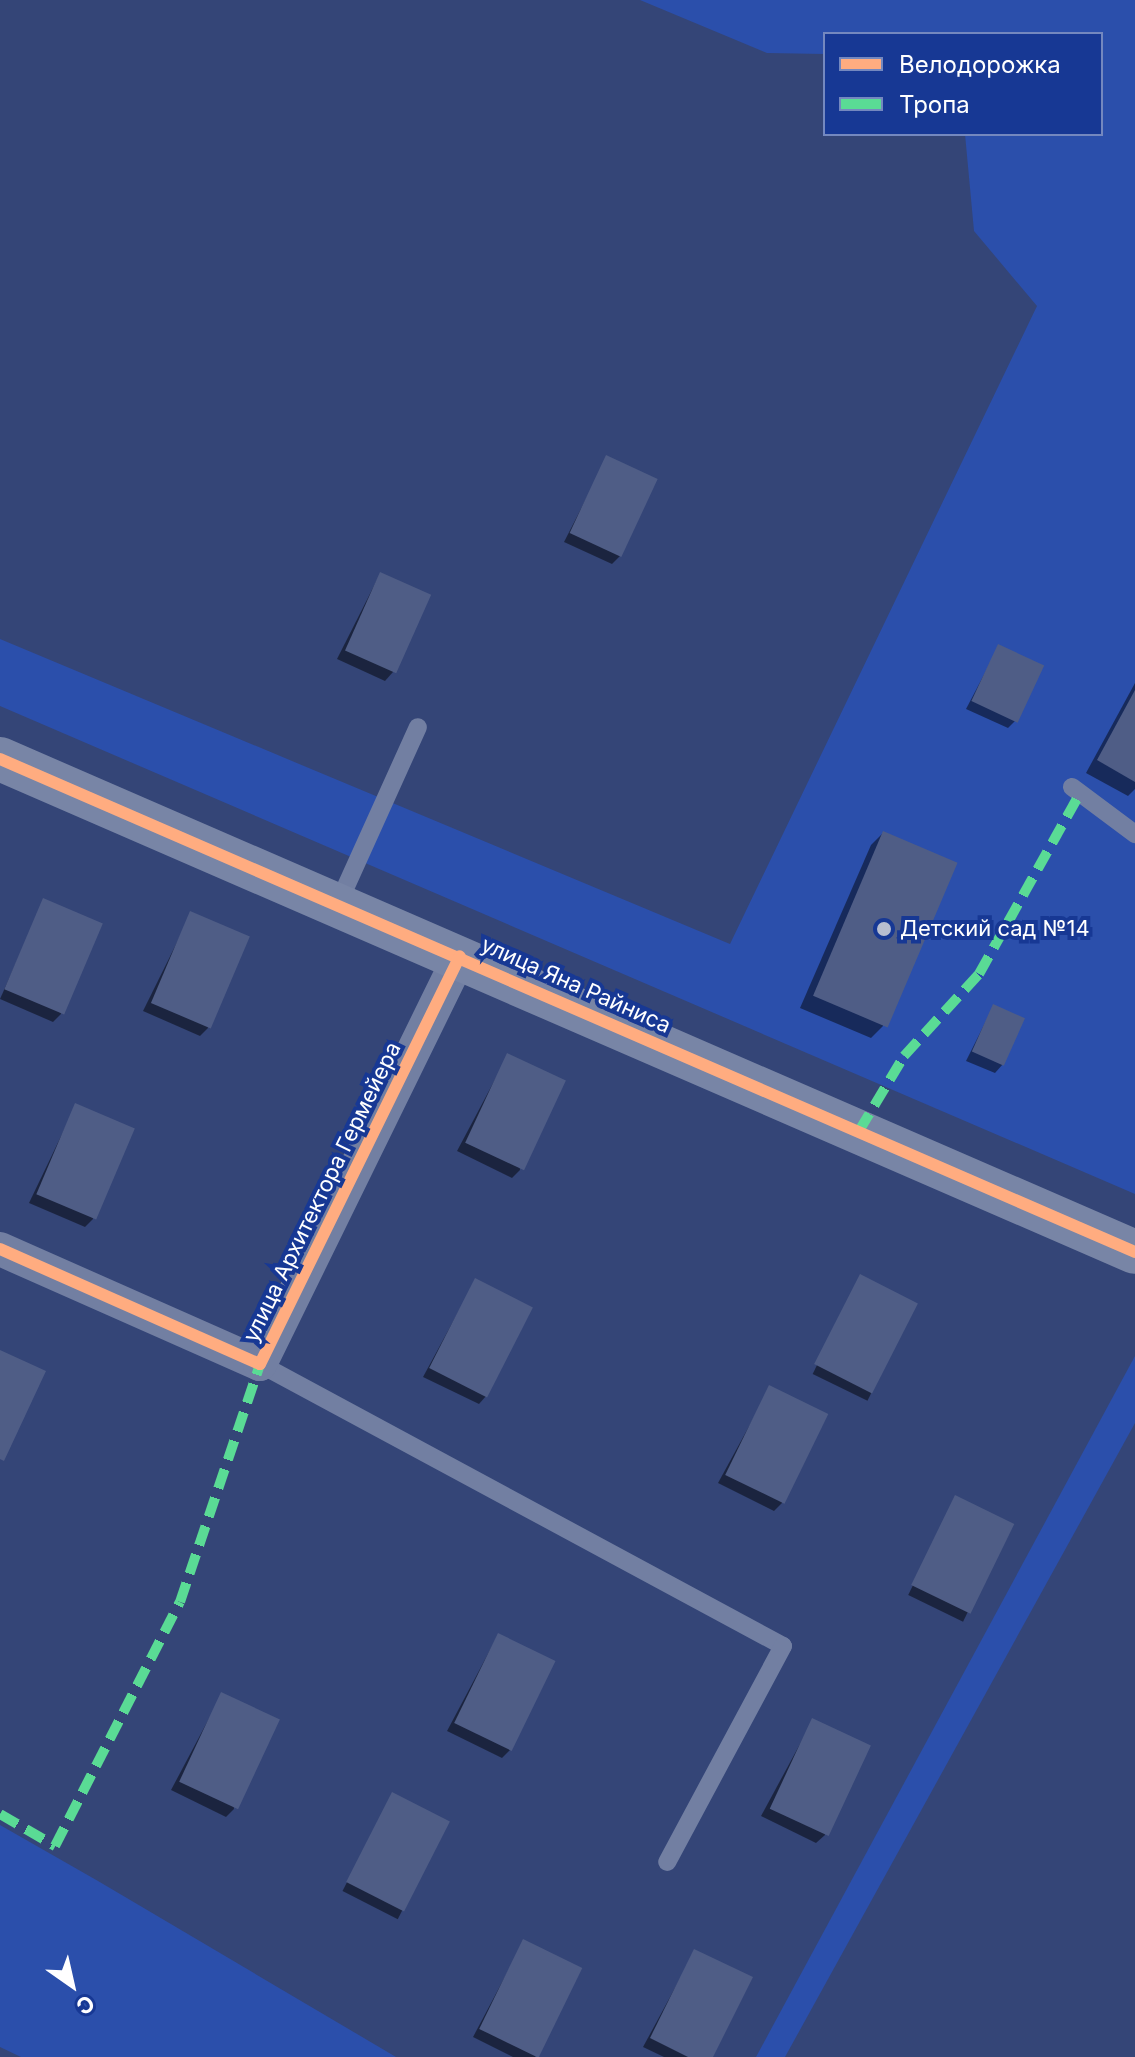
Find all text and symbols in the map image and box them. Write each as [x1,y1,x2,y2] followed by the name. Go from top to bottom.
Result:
[823,32,1103,136] legend
[899,50,1061,79] text: Велодорожка
[899,90,970,119] text: Тропа
[900,916,1090,942] place label: Детский сад №14
[875,920,893,938] marker: Детский сад №14
[477,931,675,1039] street label: улица Яна Райниса
[238,1038,406,1346] street label: улица Архитектора Гермейера
[32,1945,112,2025] north arrow
[71,1990,99,2020] text: С

